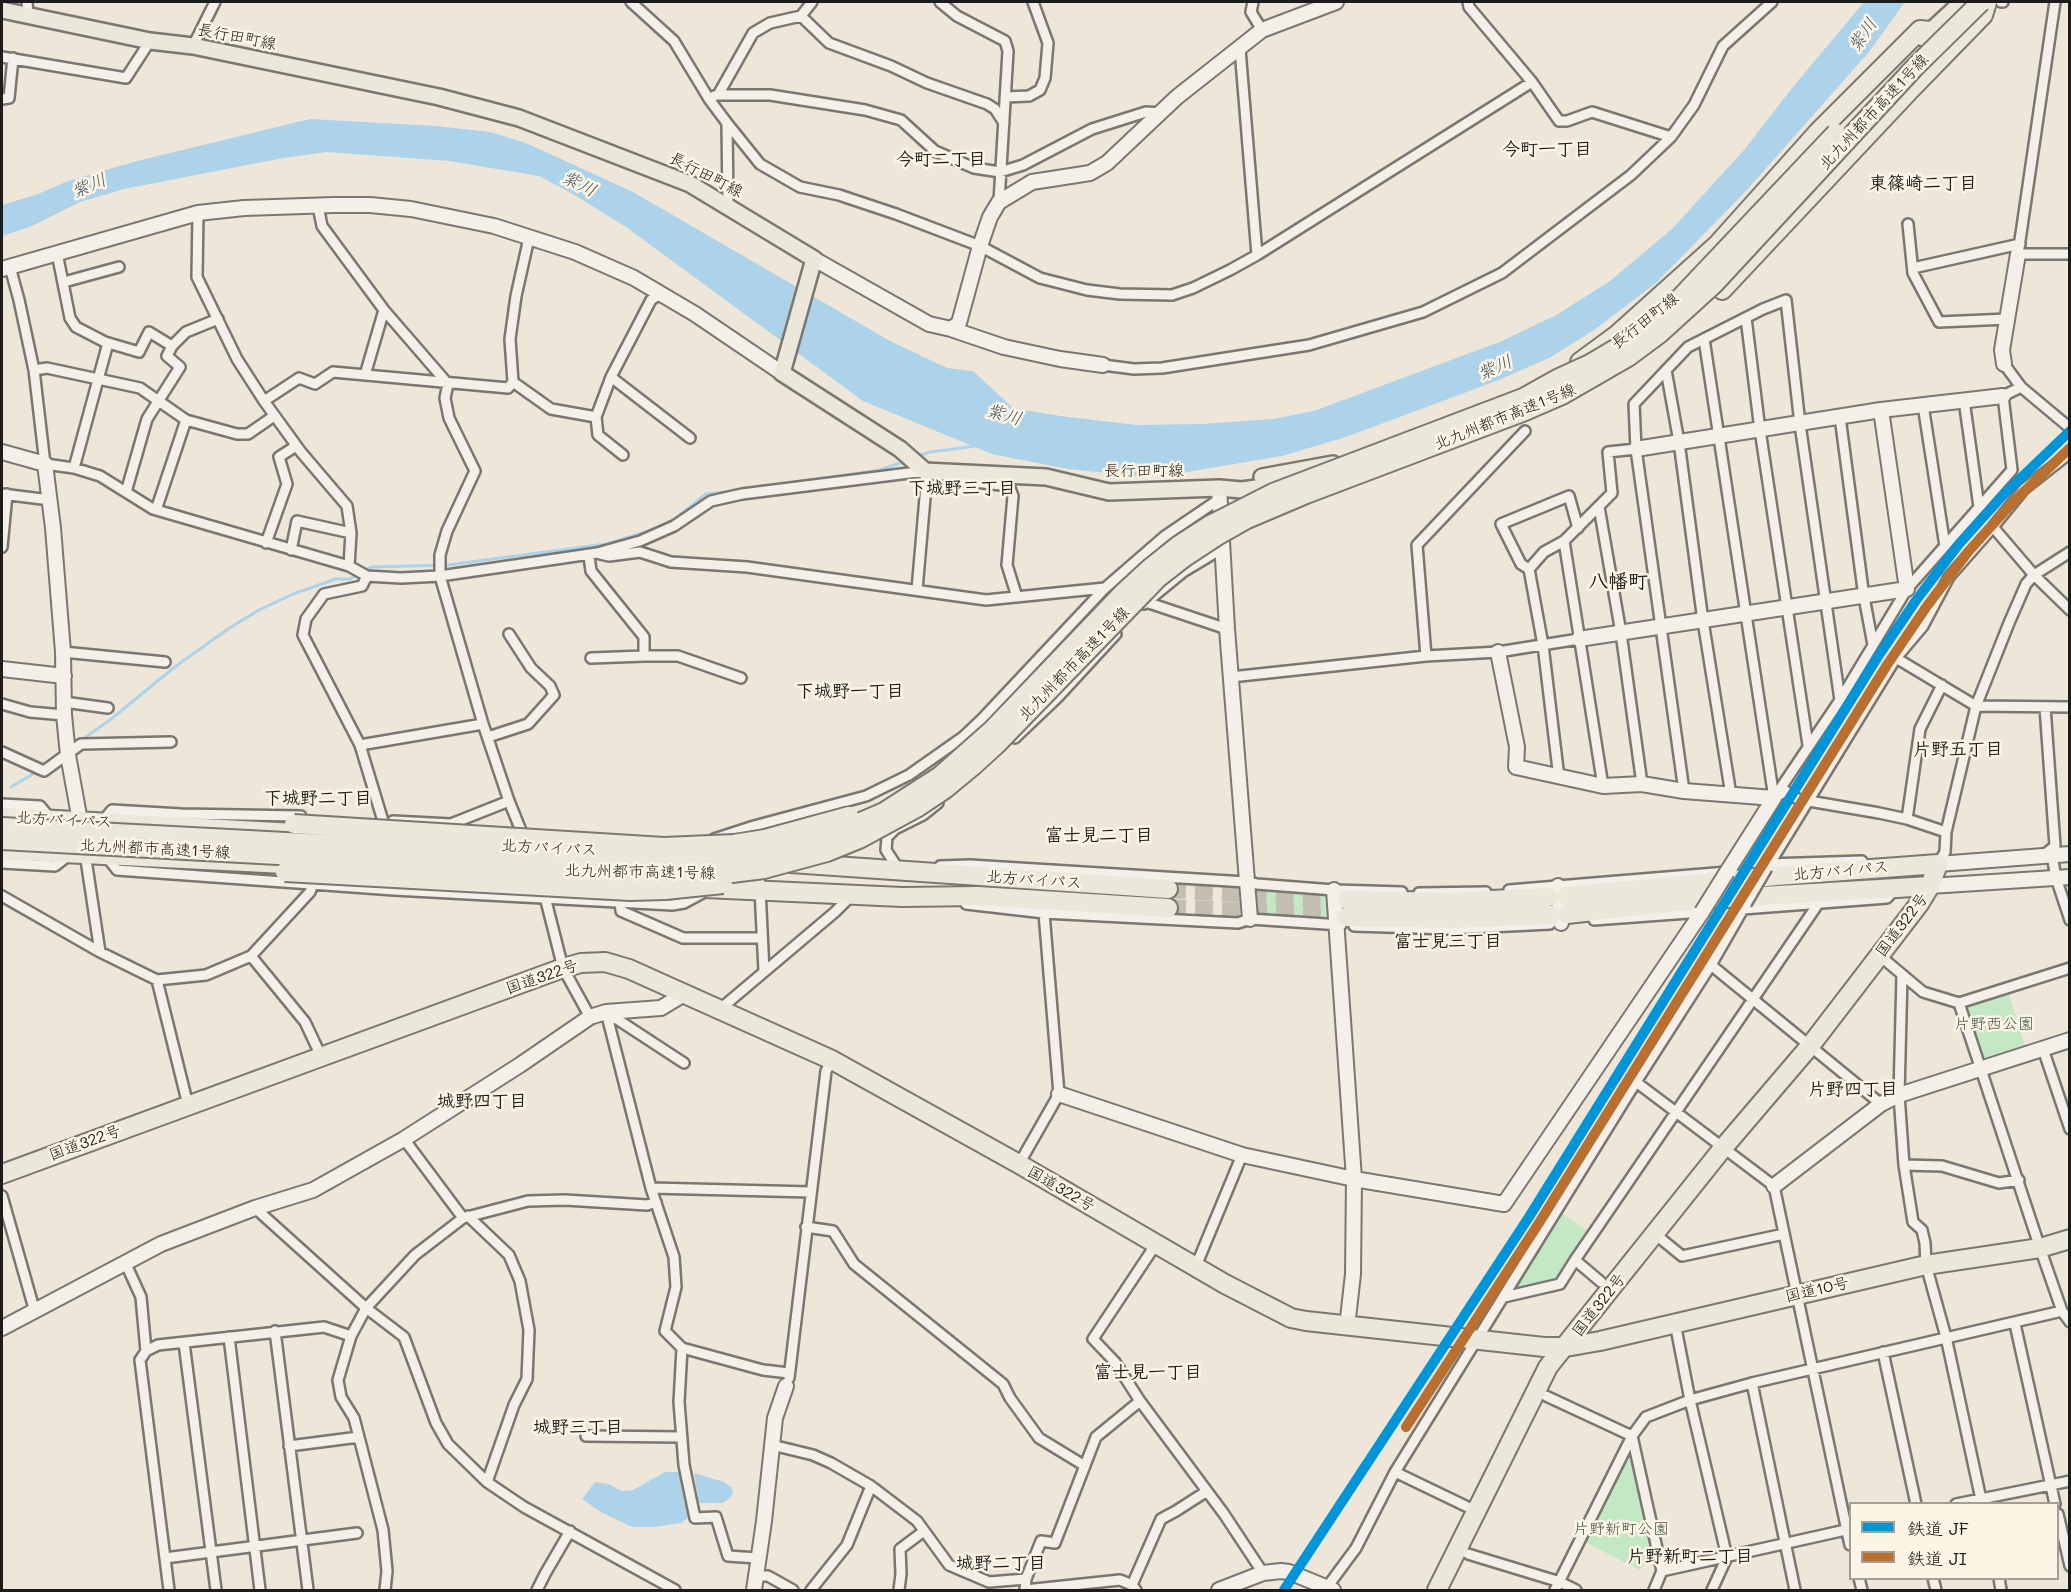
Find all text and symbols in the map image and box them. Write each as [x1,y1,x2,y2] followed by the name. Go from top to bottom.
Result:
[1844,14,1882,56] water label: 紫川
[196,20,278,54] street label: 長行田町線
[1815,50,1933,174] street label: 北九州都市高速1号線
[1502,138,1592,160] district label: 今町一丁目
[666,148,746,202] street label: 長行田町線
[896,148,986,170] district label: 今町二丁目
[558,166,600,202] water label: 紫川
[68,169,110,203] water label: 紫川
[1869,172,1977,194] district label: 東篠崎二丁目
[1608,289,1682,353] street label: 長行田町線
[1474,351,1516,385] water label: 紫川
[1431,380,1579,454] street label: 北九州都市高速1号線
[984,400,1024,430] water label: 紫川
[1104,461,1184,481] street label: 長行田町線
[908,477,1016,499] district label: 下城野三丁目
[1588,570,1648,594] district label: 八幡町
[1015,603,1133,725] street label: 北九州都市高速1号線
[796,680,904,702] district label: 下城野一丁目
[1913,738,2003,760] district label: 片野五丁目
[264,787,372,809] district label: 下城野二丁目
[16,808,112,832] street label: 北方バイパス
[1045,824,1153,846] district label: 富士見二丁目
[79,835,231,863] street label: 北九州都市高速1号線
[501,836,597,860] street label: 北方バイパス
[1792,857,1890,885] street label: 北方バイパス
[564,861,716,883] street label: 北九州都市高速1号線
[985,867,1083,893] street label: 北方バイパス
[1872,889,1932,961] street label: 国道322号
[1394,930,1502,952] district label: 富士見三丁目
[503,956,581,998] street label: 国道322号
[1954,1014,2034,1034] park label: 片野西公園
[1808,1078,1898,1100] district label: 片野四丁目
[437,1090,527,1112] district label: 城野四丁目
[46,1121,124,1165] street label: 国道322号
[1024,1162,1098,1216] street label: 国道322号
[1568,1269,1630,1341] street label: 国道322号
[1783,1273,1851,1307] street label: 国道10号
[1094,1361,1202,1383] district label: 富士見一丁目
[533,1416,623,1438] district label: 城野三丁目
[1849,1502,2059,1580] legend
[1907,1516,1969,1540] text: 鉄道 JF
[1573,1519,1669,1539] park label: 片野新町公園
[1627,1545,1753,1567] district label: 片野新町二丁目
[1907,1546,1967,1570] text: 鉄道 JI
[956,1552,1046,1574] district label: 城野二丁目

